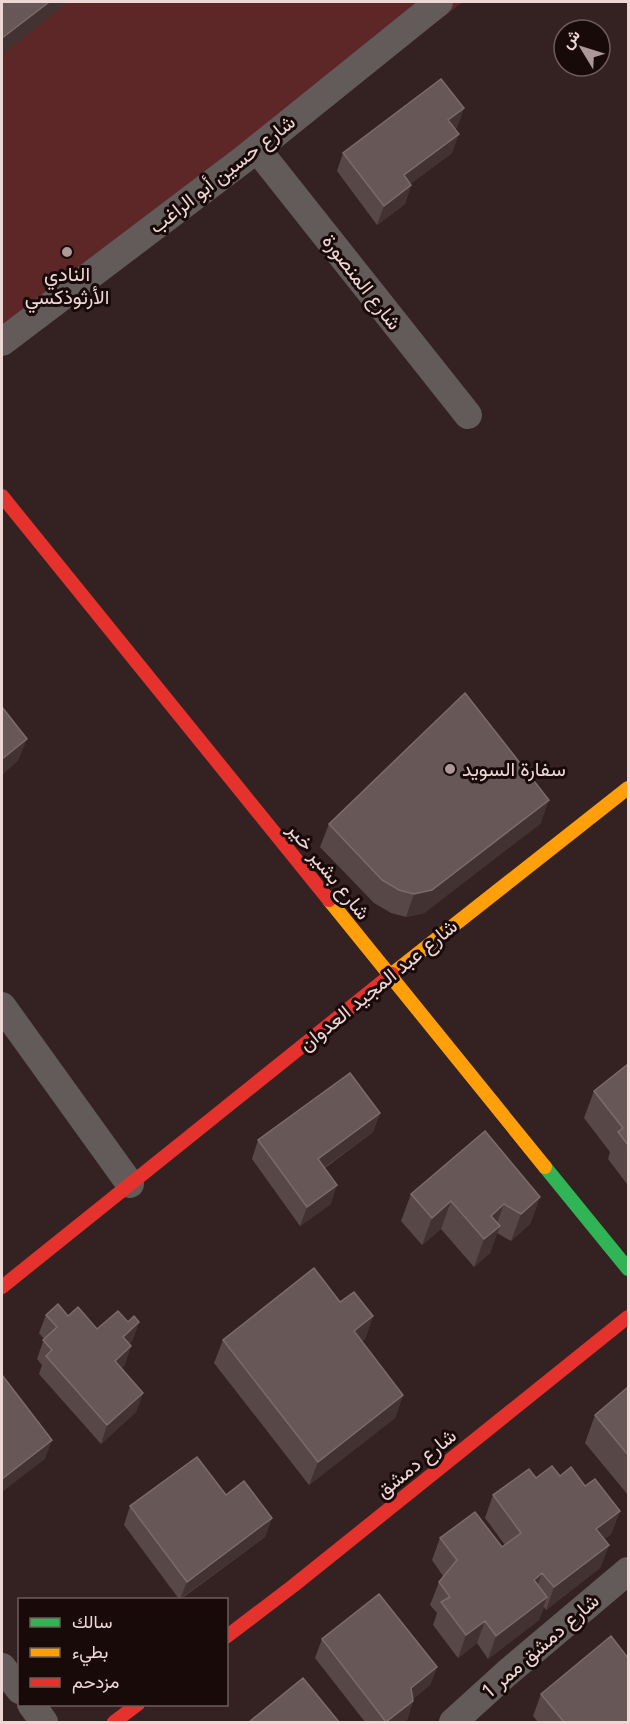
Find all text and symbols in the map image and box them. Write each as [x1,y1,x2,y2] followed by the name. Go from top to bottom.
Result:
[552,18,612,78] north arrow
[556,24,585,53] text: ش
[143,108,301,240] street label: شارع حسين أبو الراغب
[316,228,408,336] street label: شارع المنصورة
[60,245,74,259] marker: النادي الأرثوذكسي
[25,260,109,314] place label: النادي الأرثوذكسي
[462,755,566,782] place label: سفارة السويد
[443,762,457,776] marker: سفارة السويد
[280,816,377,926] street label: شارع بشير خير
[293,912,463,1058] street label: شارع عبد المجيد العدوان
[370,1422,462,1504] street label: شارع دمشق
[475,1587,605,1705] street label: شارع دمشق ممر 1
[18,1598,228,1706] legend
[72,1609,112,1633] text: سالك
[72,1639,108,1667] text: بطيء
[72,1669,119,1694] text: مزدحم

